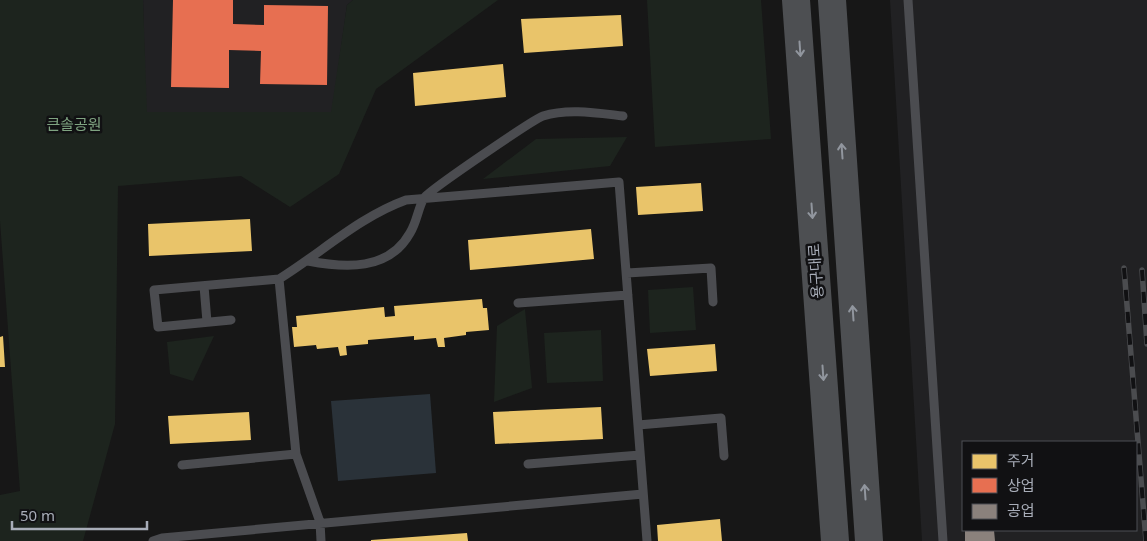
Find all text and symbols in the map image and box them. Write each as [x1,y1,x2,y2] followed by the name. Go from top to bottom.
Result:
[795,40,805,56] one-way arrow
[46,114,102,134] park label: 큰솔공원
[837,143,847,159] one-way arrow
[807,202,816,218] one-way arrow
[803,243,827,299] street label: 용구대로
[848,305,858,321] one-way arrow
[819,365,828,381] one-way arrow
[962,441,1137,531] legend
[1007,450,1035,470] text: 주거
[1007,475,1035,495] text: 상업
[861,485,870,501] one-way arrow
[12,498,148,530] scale bar
[1007,500,1035,520] text: 공업
[20,505,55,525] text: 50 m

